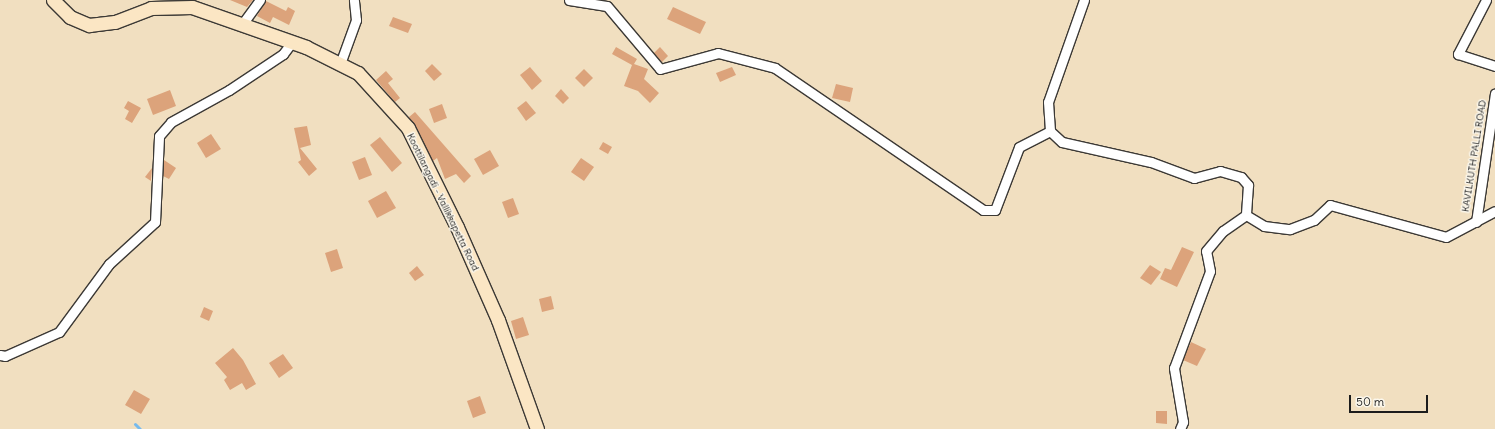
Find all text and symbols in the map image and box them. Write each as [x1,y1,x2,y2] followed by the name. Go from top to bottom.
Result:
[1459,99,1489,213] street label: KAVILKUTH PALLI ROAD
[404,131,482,273] street label: Koottilangadi - Vallikkapetta Road
[1351,387,1430,413] scale bar
[1356,394,1384,409] text: 50 m

